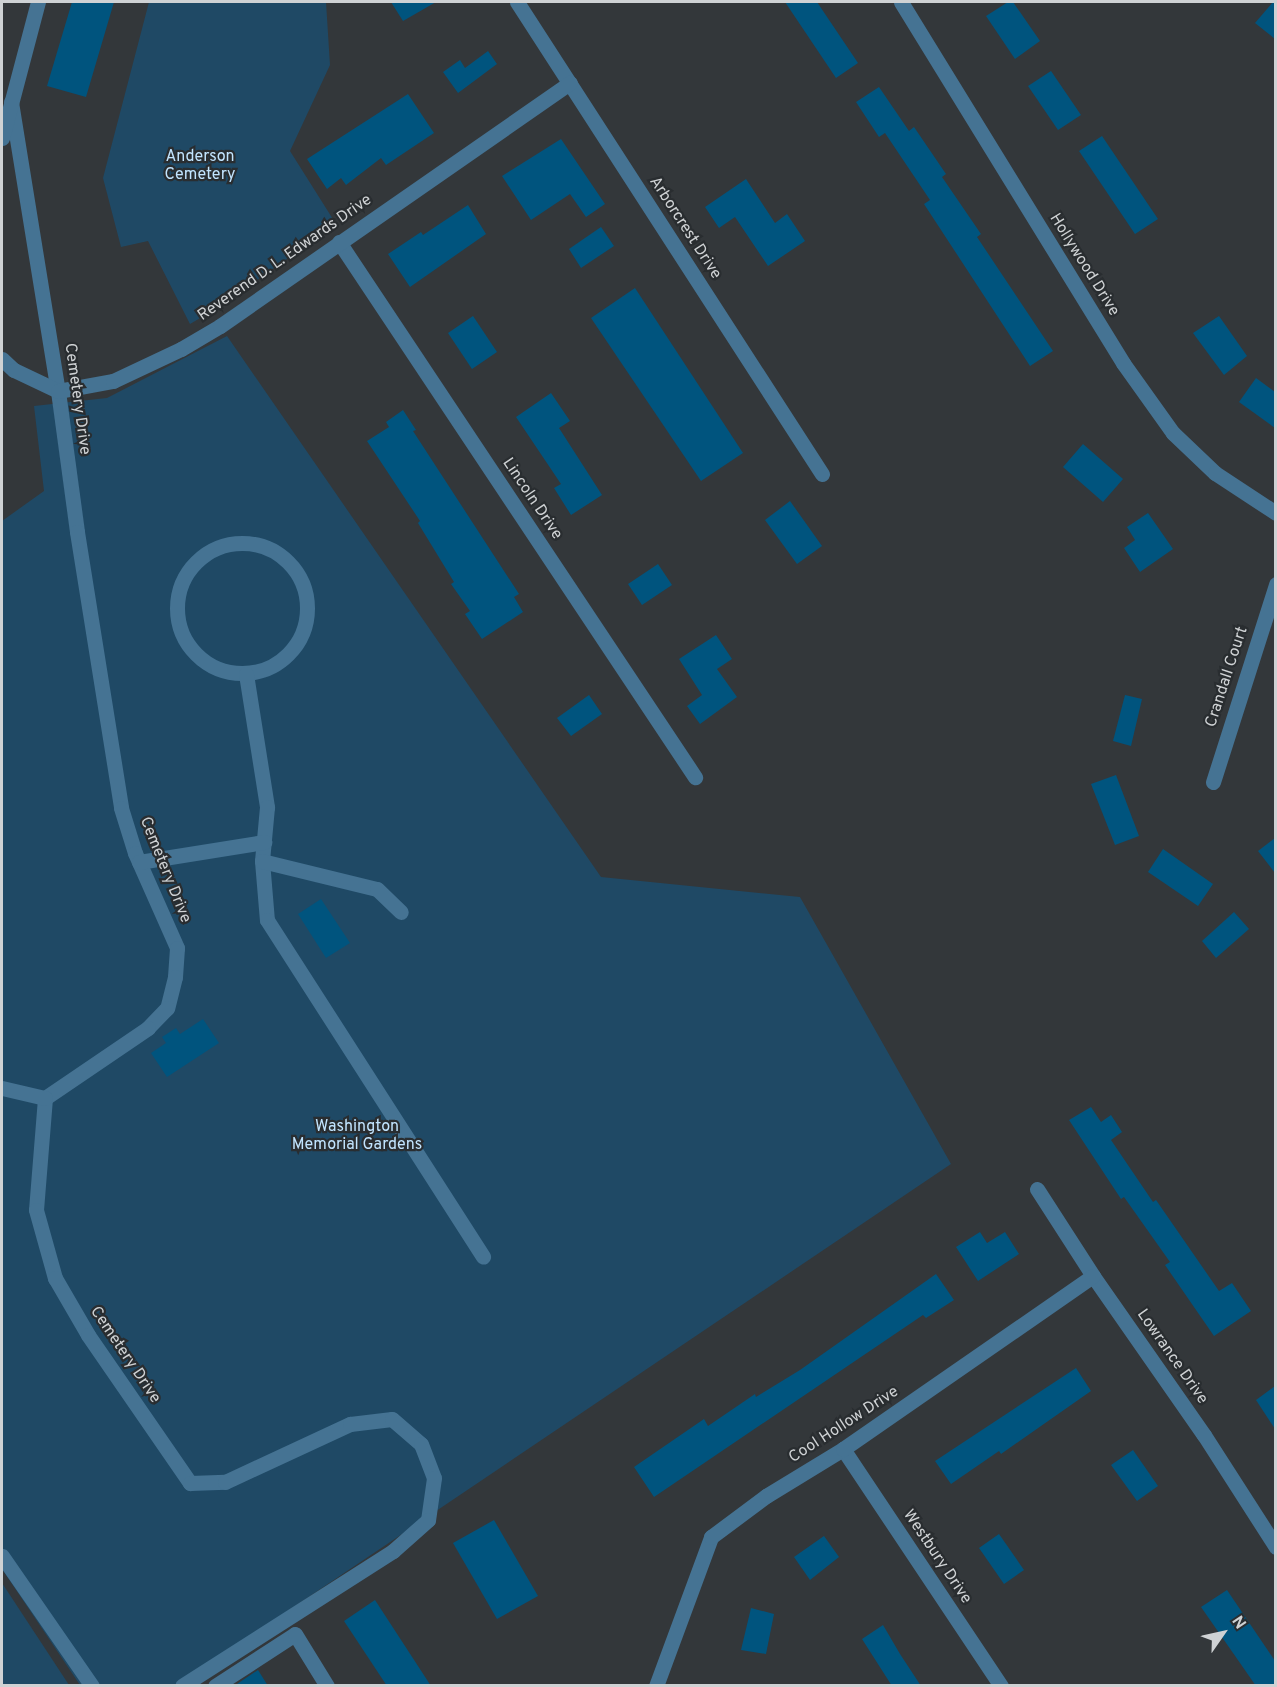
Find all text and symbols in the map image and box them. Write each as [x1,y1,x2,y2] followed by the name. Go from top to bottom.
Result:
[165,147,235,185] park label: Anderson Cemetery
[645,173,725,283] street label: Arborcrest Drive
[194,190,376,326] street label: Reverend D. L. Edwards Drive
[1045,210,1123,320] street label: Hollywood Drive
[60,342,94,456] street label: Cemetery Drive
[498,455,566,543] street label: Lincoln Drive
[1202,624,1252,730] street label: Crandall Court
[135,814,195,926] street label: Cemetery Drive
[292,1117,422,1155] park label: Washington Memorial Gardens
[86,1303,164,1407] street label: Cemetery Drive
[1132,1306,1212,1408] street label: Lowrance Drive
[786,1382,902,1468] street label: Cool Hollow Drive
[898,1506,976,1608] street label: Westbury Drive
[1193,1603,1253,1663] north arrow
[1226,1613,1249,1633] text: N

